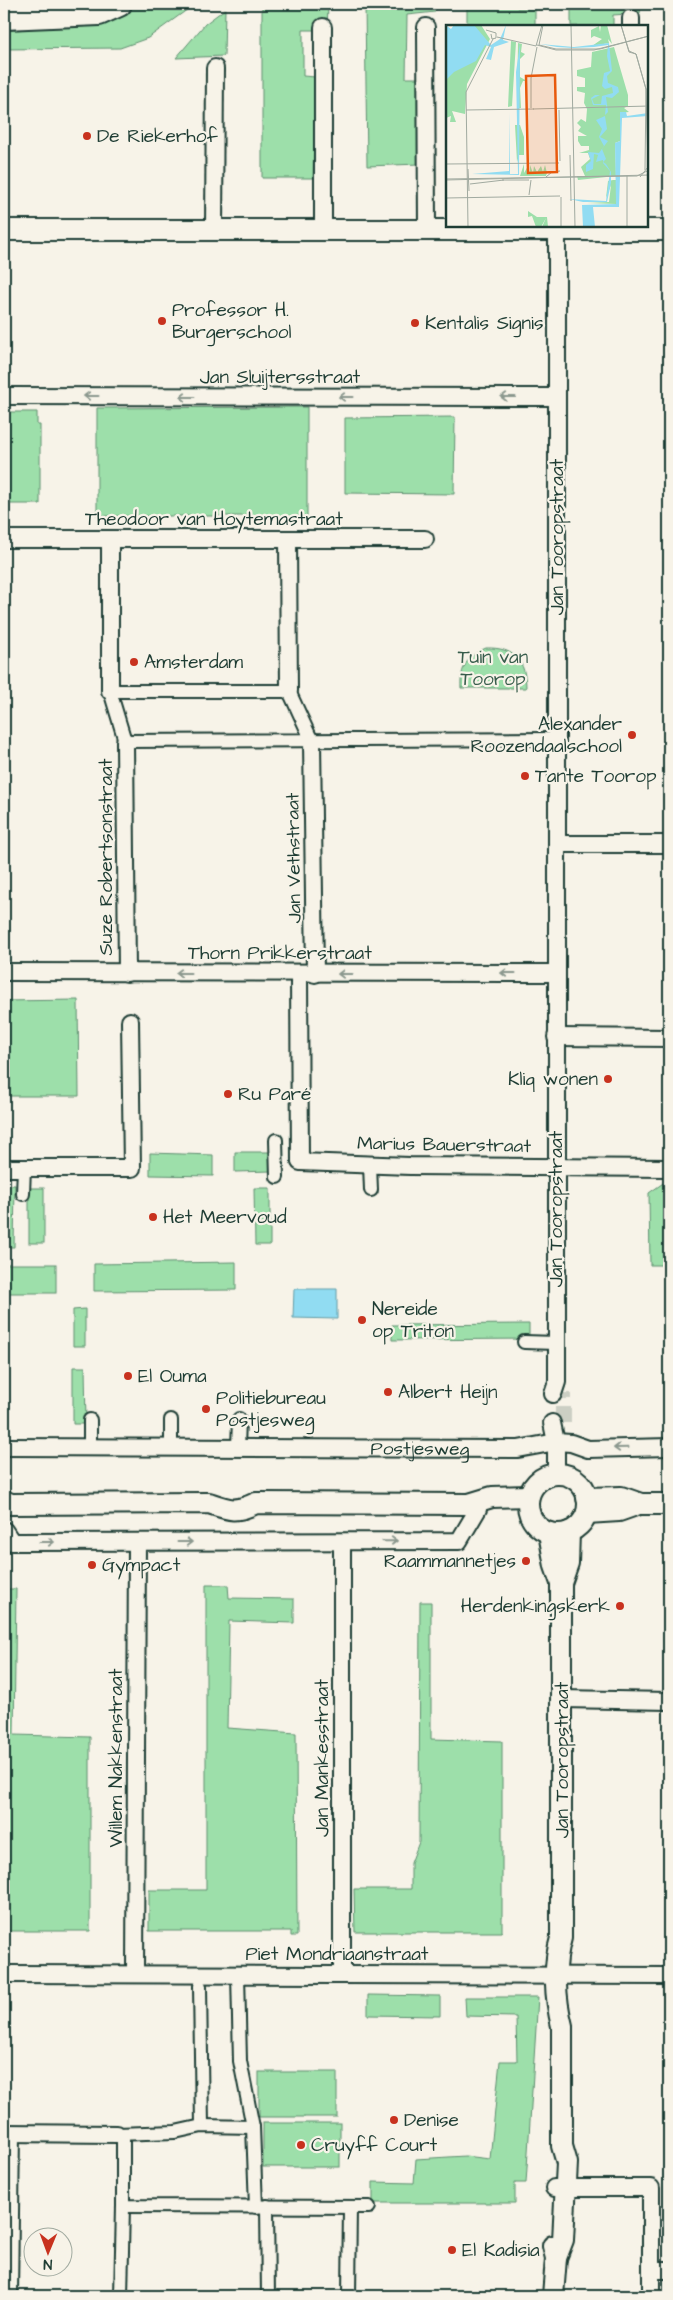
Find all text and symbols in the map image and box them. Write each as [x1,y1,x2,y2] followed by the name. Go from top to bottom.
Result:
[446,25,648,228] inset map
[97,123,218,150] place label: De Riekerhof
[81,130,93,142] marker: De Riekerhof
[172,297,292,347] place label: Professor H. Burgerschool
[425,310,543,338] place label: Kentalis Signis
[156,315,168,327] marker: Professor H. Burgerschool
[409,317,421,329] marker: Kentalis Signis
[200,364,361,391] street label: Jan Sluijtersstraat
[83,391,100,401] one-way arrow
[180,392,196,402] one-way arrow
[338,392,354,402] one-way arrow
[500,392,516,402] one-way arrow
[544,458,571,615] street label: Jan Tooropstraat
[85,506,343,534] street label: Theodoor van Hoytemastraat
[458,644,528,693] park label: Tuin van Toorop
[144,649,243,676] place label: Amsterdam
[128,656,140,668] marker: Amsterdam
[471,711,623,760] place label: Alexander Roozendaalschool
[626,729,638,741] marker: Alexander Roozendaalschool
[93,758,120,955] street label: Suze Robertsonstraat
[535,763,657,790] place label: Tante Toorop
[519,770,531,782] marker: Tante Toorop
[279,792,309,924] street label: Jan Vethstraat
[188,940,372,967] street label: Thorn Prikkerstraat
[175,968,192,978] one-way arrow
[500,968,516,978] one-way arrow
[338,969,354,979] one-way arrow
[508,1066,598,1093] place label: Kliq wonen
[602,1073,614,1085] marker: Kliq wonen
[238,1081,311,1108] place label: Ru Paré
[222,1088,234,1100] marker: Ru Paré
[357,1130,531,1160] street label: Marius Bauerstraat
[543,1130,570,1287] street label: Jan Tooropstraat
[163,1204,287,1231] place label: Het Meervoud
[147,1211,159,1223] marker: Het Meervoud
[372,1296,454,1345] place label: Nereide op Triton
[356,1314,368,1326] marker: Nereide op Triton
[138,1363,207,1390] place label: El Ouma
[122,1370,134,1382] marker: El Ouma
[398,1379,497,1406] place label: Albert Heijn
[216,1385,326,1435] place label: Politiebureau Postjesweg
[382,1386,394,1398] marker: Albert Heijn
[200,1403,212,1415] marker: Politiebureau Postjesweg
[371,1435,470,1463] street label: Postjesweg
[613,1443,629,1453] one-way arrow
[38,1537,54,1547] one-way arrow
[177,1537,193,1547] one-way arrow
[382,1537,398,1546] one-way arrow
[384,1548,516,1575] place label: Raammannetjes
[102,1552,181,1580] place label: Gympact
[520,1555,532,1567] marker: Raammannetjes
[86,1559,98,1571] marker: Gympact
[461,1593,610,1621] place label: Herdenkingskerk
[614,1600,626,1612] marker: Herdenkingskerk
[103,1668,130,1847] street label: Willem Nakkenstraat
[309,1679,336,1837] street label: Jan Mankesstraat
[549,1681,576,1838] street label: Jan Tooropstraat
[245,1941,429,1968] street label: Piet Mondriaanstraat
[404,2107,459,2134] place label: Denise
[388,2114,400,2126] marker: Denise
[311,2132,437,2160] place label: Cruyff Court
[295,2139,307,2151] marker: Cruyff Court
[22,2228,72,2278] north arrow
[462,2237,540,2264] place label: El Kadisia
[446,2244,458,2256] marker: El Kadisia
[43,2254,52,2274] text: N

